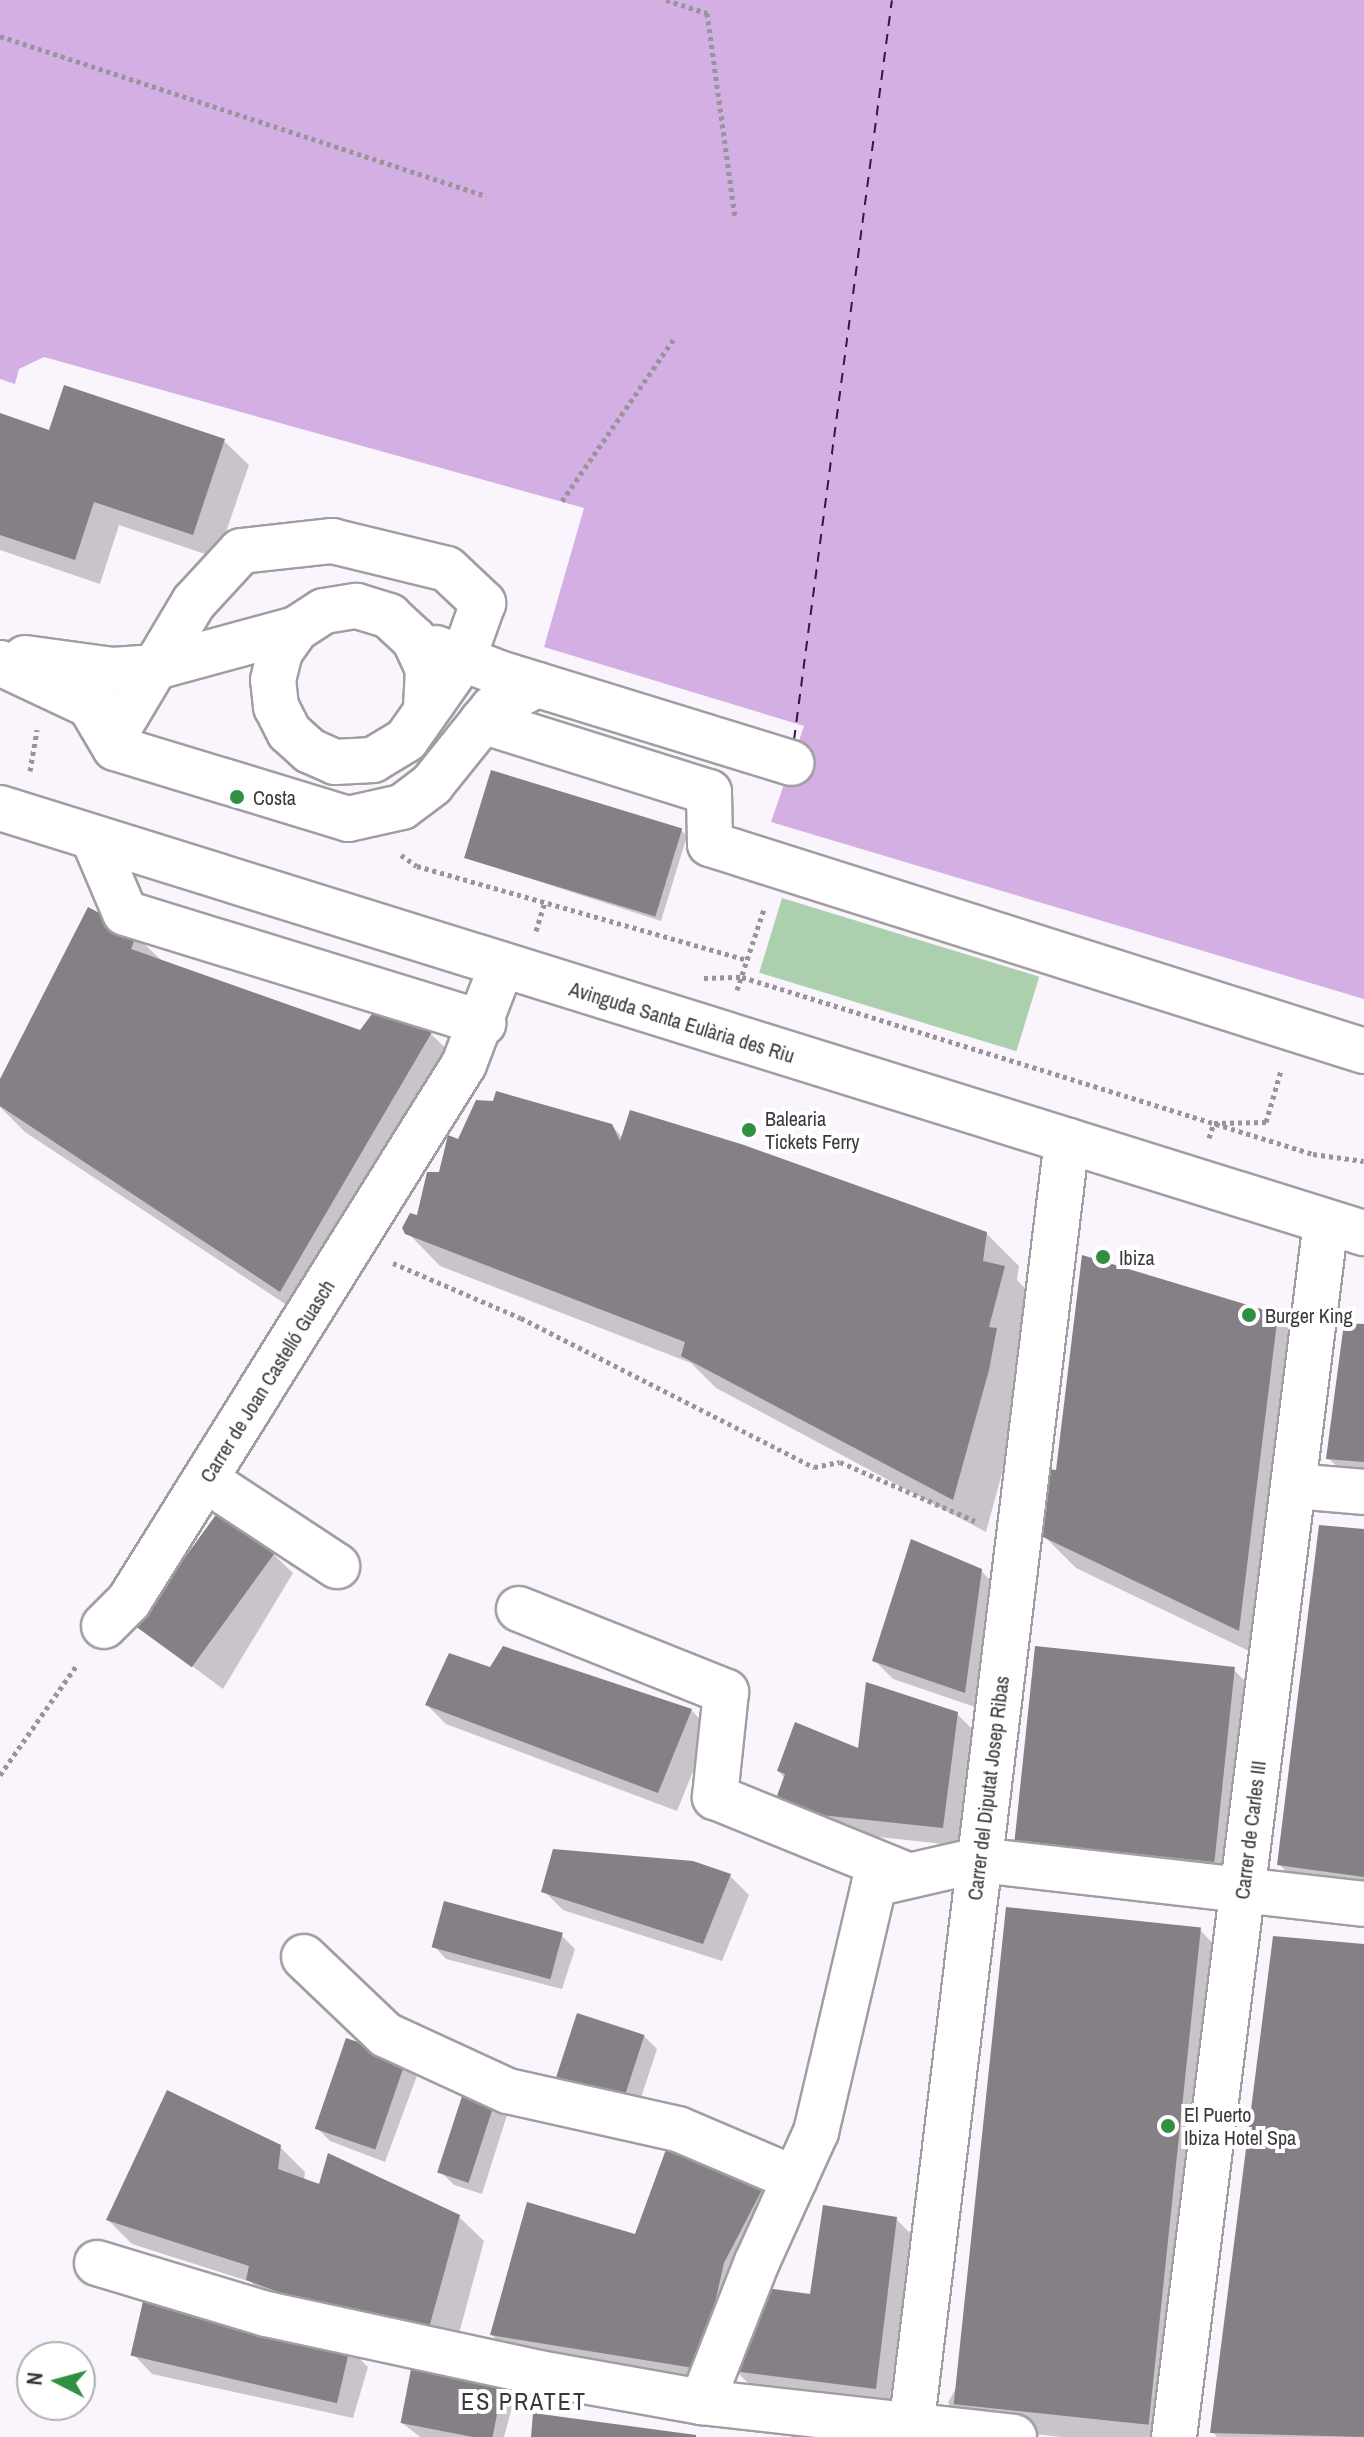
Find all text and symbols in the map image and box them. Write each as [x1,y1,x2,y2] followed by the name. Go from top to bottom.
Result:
[253,785,296,809] place label: Costa
[228,788,246,806] marker: Costa
[567,976,797,1068] street label: Avinguda Santa Eulària des Riu
[765,1106,860,1153] place label: Balearia Tickets Ferry
[740,1121,758,1139] marker: Balearia Tickets Ferry
[1119,1245,1155,1269] place label: Ibiza
[1094,1248,1112,1266] marker: Ibiza
[195,1275,339,1487] street label: Carrer de Joan Castelló Guasch
[1265,1303,1353,1327] place label: Burger King
[1240,1306,1258,1324] marker: Burger King
[962,1674,1014,1902] street label: Carrer del Diputat Josep Ribas
[1230,1759,1270,1901] street label: Carrer de Carles III
[1184,2102,1296,2149] place label: El Puerto Ibiza Hotel Spa
[1159,2117,1177,2135] marker: El Puerto Ibiza Hotel Spa
[16,2341,96,2421] north arrow
[19,2371,50,2387] text: N
[461,2388,587,2416] district label: ES PRATET

